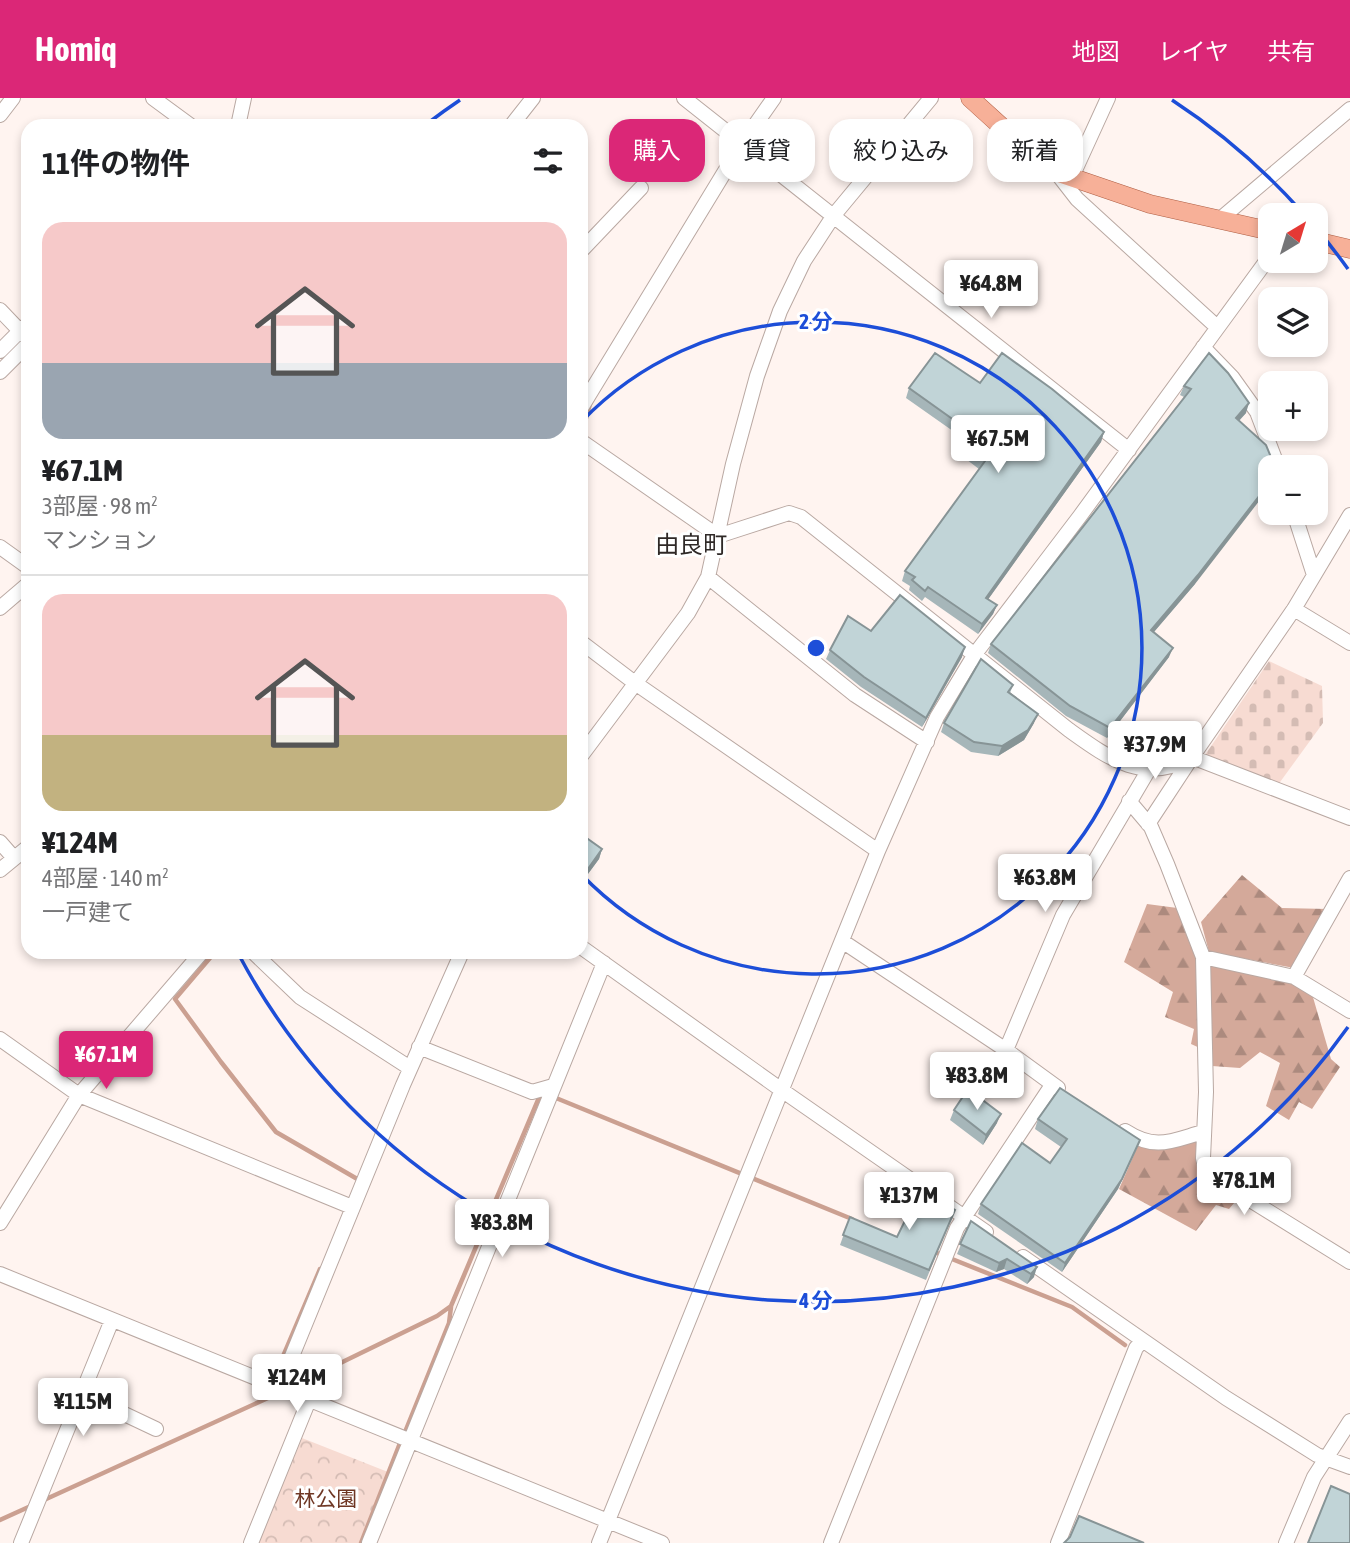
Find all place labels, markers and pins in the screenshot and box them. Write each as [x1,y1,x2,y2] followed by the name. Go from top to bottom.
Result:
[934,260,1048,320] pin: ¥64.8M
[941,416,1055,475] pin: ¥67.5M
[804,636,828,660] centre of rings
[1098,722,1212,781] pin: ¥37.9M
[988,854,1102,914] pin: ¥63.8M
[49,1032,163,1091] pin: ¥67.1M
[920,1052,1034,1112] pin: ¥83.8M
[1187,1158,1301,1217] pin: ¥78.1M
[860,1172,958,1232] pin: ¥137M
[445,1200,559,1259] pin: ¥83.8M
[248,1354,346,1414] pin: ¥124M
[34,1378,132,1438] pin: ¥115M

